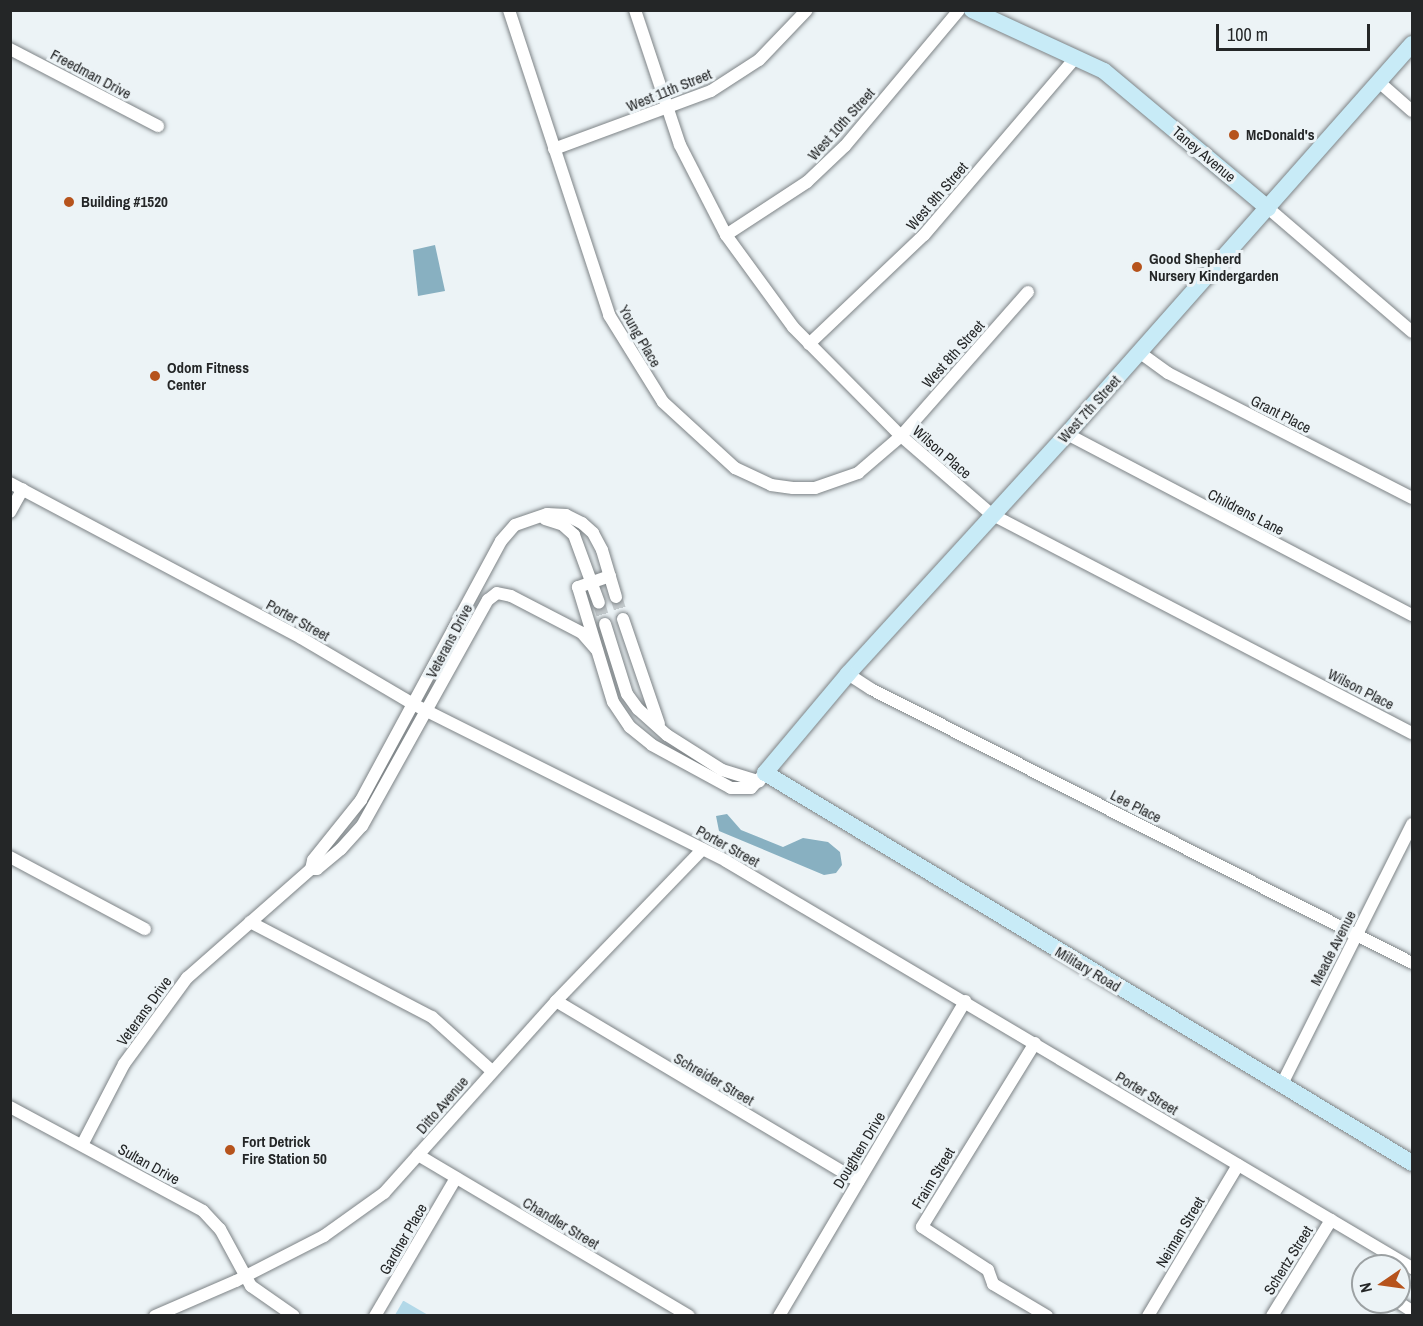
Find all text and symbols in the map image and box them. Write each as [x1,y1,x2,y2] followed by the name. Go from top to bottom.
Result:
[1219,12,1374,50] scale bar
[1227,22,1268,47] text: 100 m
[48,45,134,103] street label: Freedman Drive
[624,65,714,115] street label: West 11th Street
[804,84,878,164] street label: West 10th Street
[1168,122,1240,186] street label: Taney Avenue
[1246,126,1315,144] place label: McDonald's
[1227,128,1241,142] marker: McDonald's
[902,158,972,234] street label: West 9th Street
[81,193,168,211] place label: Building #1520
[62,195,76,209] marker: Building #1520
[1149,249,1279,284] place label: Good Shepherd Nursery Kindergarden
[1130,260,1144,274] marker: Good Shepherd Nursery Kindergarden
[615,302,665,370] street label: Young Place
[918,317,988,391] street label: West 8th Street
[167,358,249,393] place label: Odom Fitness Center
[148,369,162,383] marker: Odom Fitness Center
[1054,372,1124,446] street label: West 7th Street
[1248,391,1314,437] street label: Grant Place
[909,422,975,482] street label: Wilson Place
[1205,485,1287,539] street label: Childrens Lane
[263,595,333,645] street label: Porter Street
[422,601,476,681] street label: Veterans Drive
[1325,665,1397,713] street label: Wilson Place
[1108,786,1164,826] street label: Lee Place
[693,821,763,871] street label: Porter Street
[1306,907,1360,989] street label: Meade Avenue
[1052,942,1124,996] street label: Military Road
[113,973,175,1049] street label: Veterans Drive
[671,1049,757,1109] street label: Schreider Street
[1112,1067,1182,1119] street label: Porter Street
[412,1072,472,1138] street label: Ditto Avenue
[829,1108,889,1192] street label: Doughten Drive
[242,1132,327,1167] place label: Fort Detrick Fire Station 50
[115,1140,183,1188] street label: Sultan Drive
[223,1143,237,1157] marker: Fort Detrick Fire Station 50
[908,1144,958,1212] street label: Fraim Street
[519,1193,603,1253] street label: Chandler Street
[1152,1193,1208,1271] street label: Neiman Street
[375,1200,431,1278] street label: Gardner Place
[1260,1222,1316,1298] street label: Schertz Street
[1351,1254,1411,1314] north arrow
[1354,1281,1377,1295] text: N

